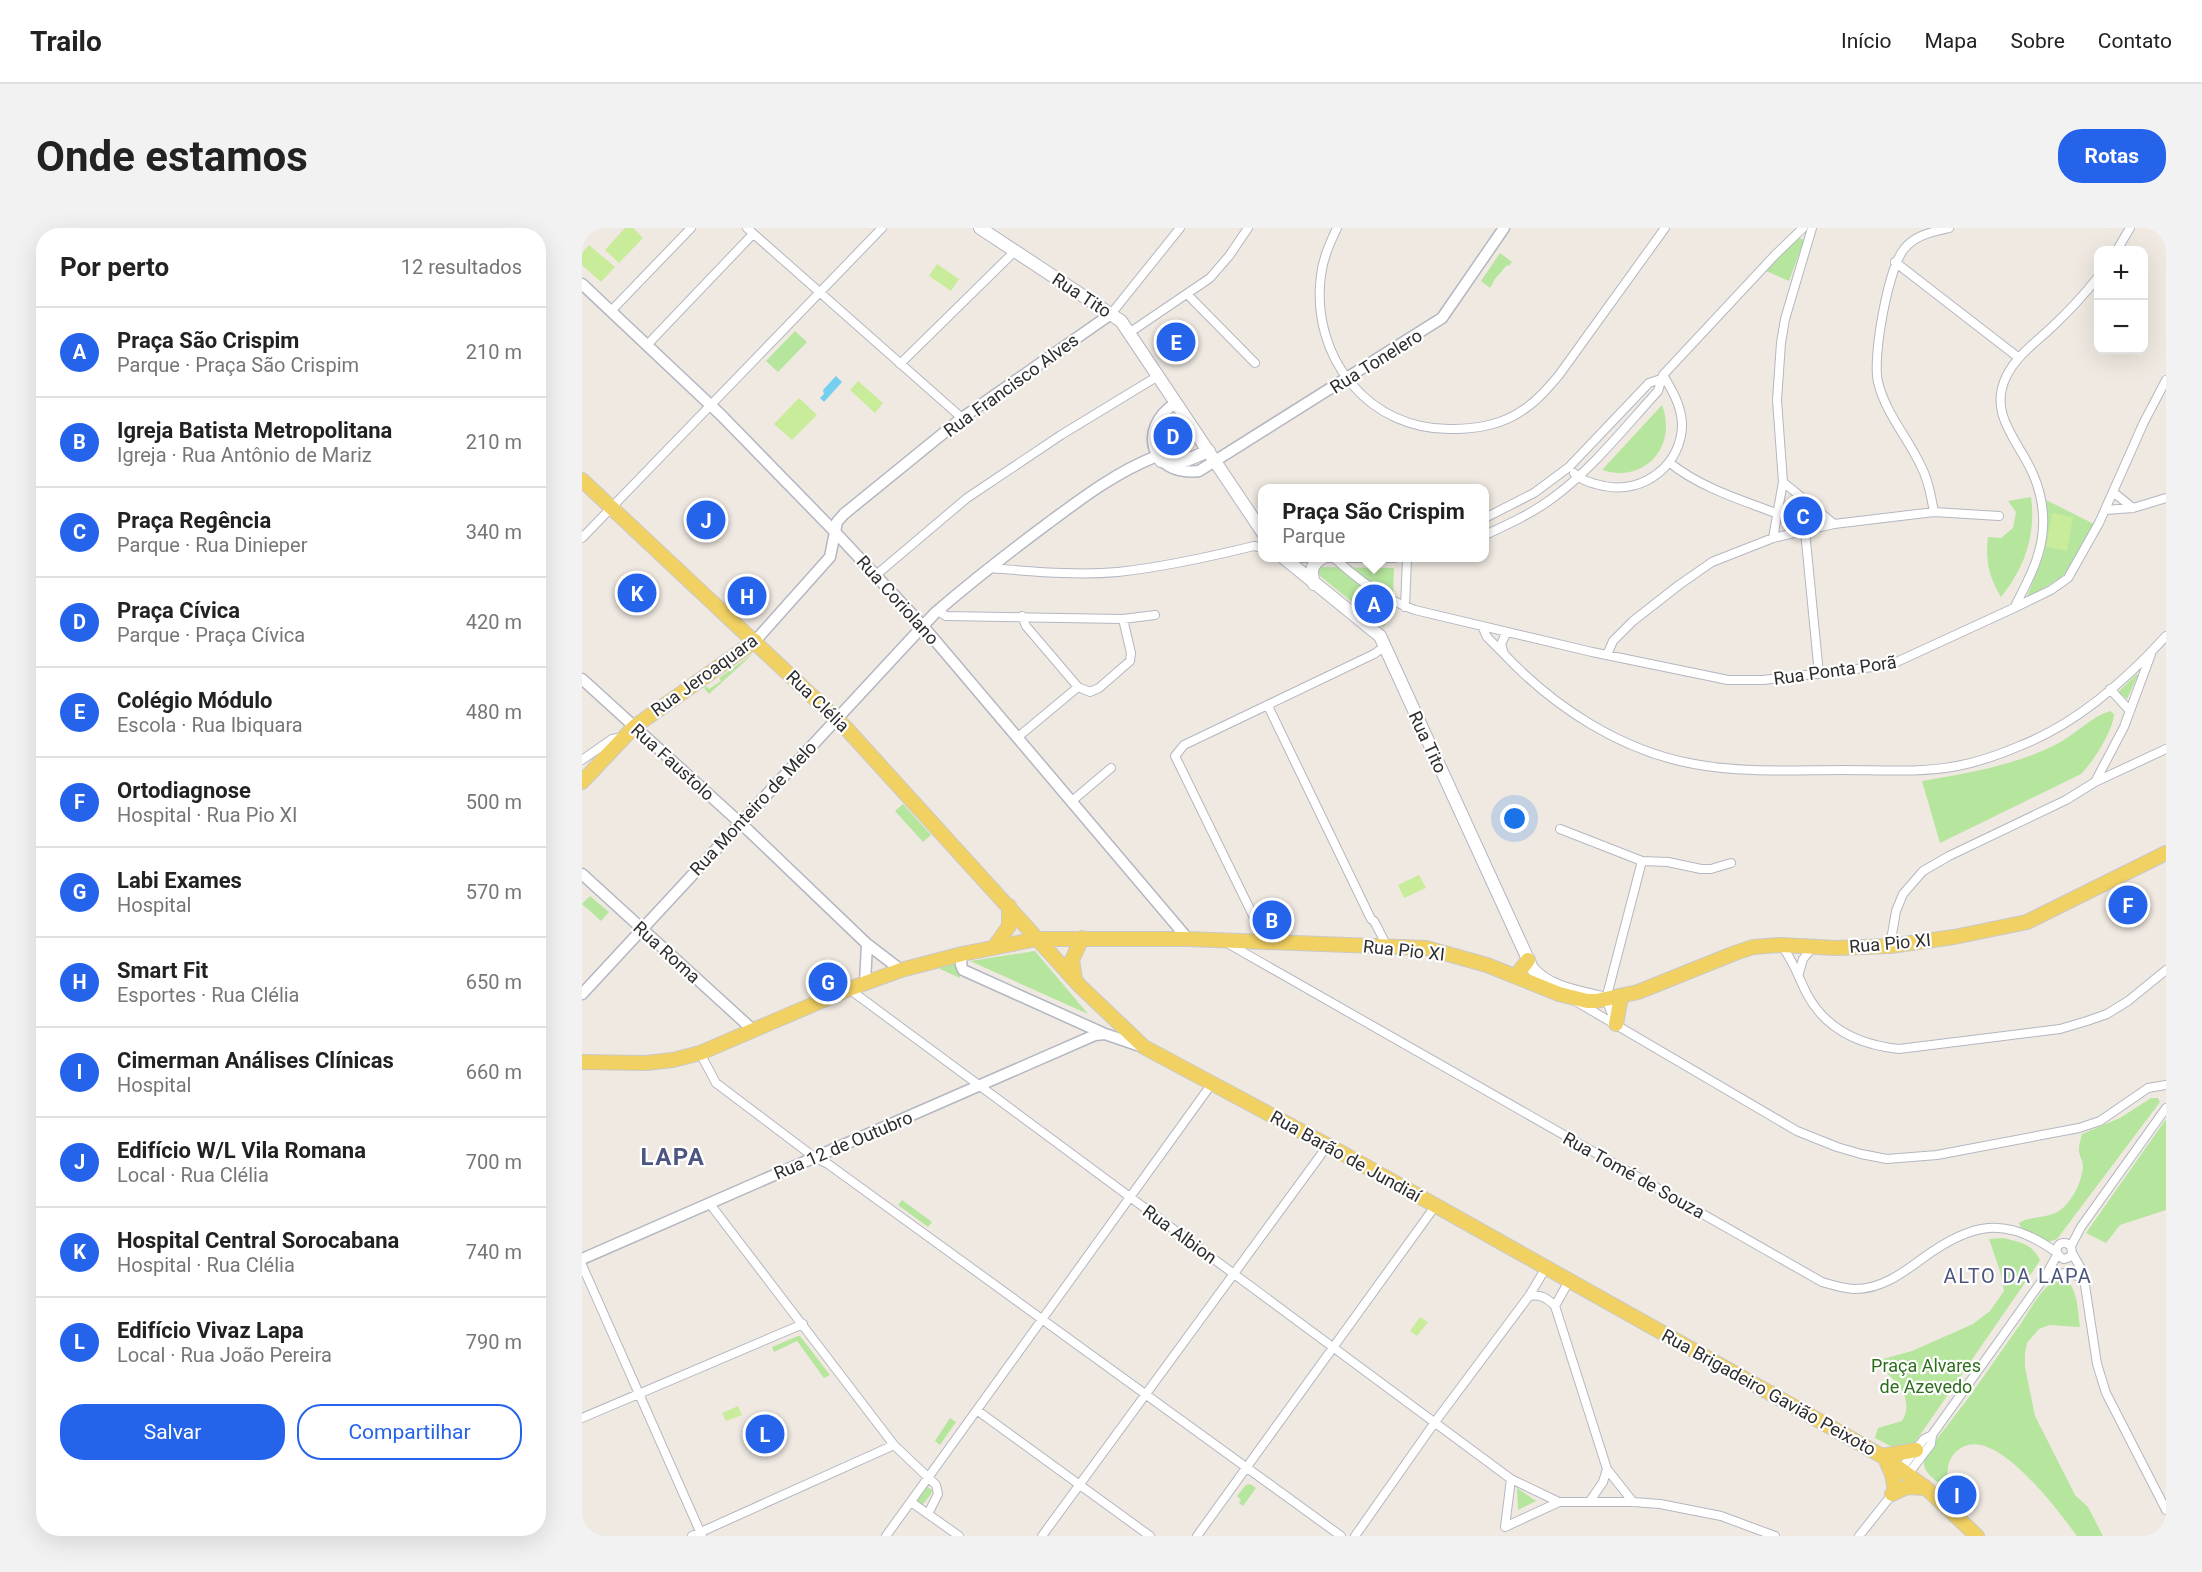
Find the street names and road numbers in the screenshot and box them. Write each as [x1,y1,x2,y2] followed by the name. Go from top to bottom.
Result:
[1049,268,1115,322] street label: Rua Tito
[1326,324,1426,398] street label: Rua Tonelero
[940,329,1082,441] street label: Rua Francisco Alves
[853,551,943,649] street label: Rua Coriolano
[647,629,761,721] street label: Rua Jeroaquara
[1772,651,1898,689] street label: Rua Ponta Porã
[782,666,854,736] street label: Rua Clélia
[1405,708,1451,776] street label: Rua Tito
[627,719,719,805] street label: Rua Faustolo
[685,737,821,879] street label: Rua Monteiro de Melo
[629,917,705,987] street label: Rua Roma
[1848,929,1932,957] street label: Rua Pio XI
[1362,935,1446,965] street label: Rua Pio XI
[771,1106,915,1184] street label: Rua 12 de Outubro
[1267,1106,1426,1206] street label: Rua Barão de Jundiaí
[1560,1127,1708,1223] street label: Rua Tomé de Souza
[1139,1200,1221,1268] street label: Rua Albion
[1658,1324,1880,1460] street label: Rua Brigadeiro Gavião Peixoto

